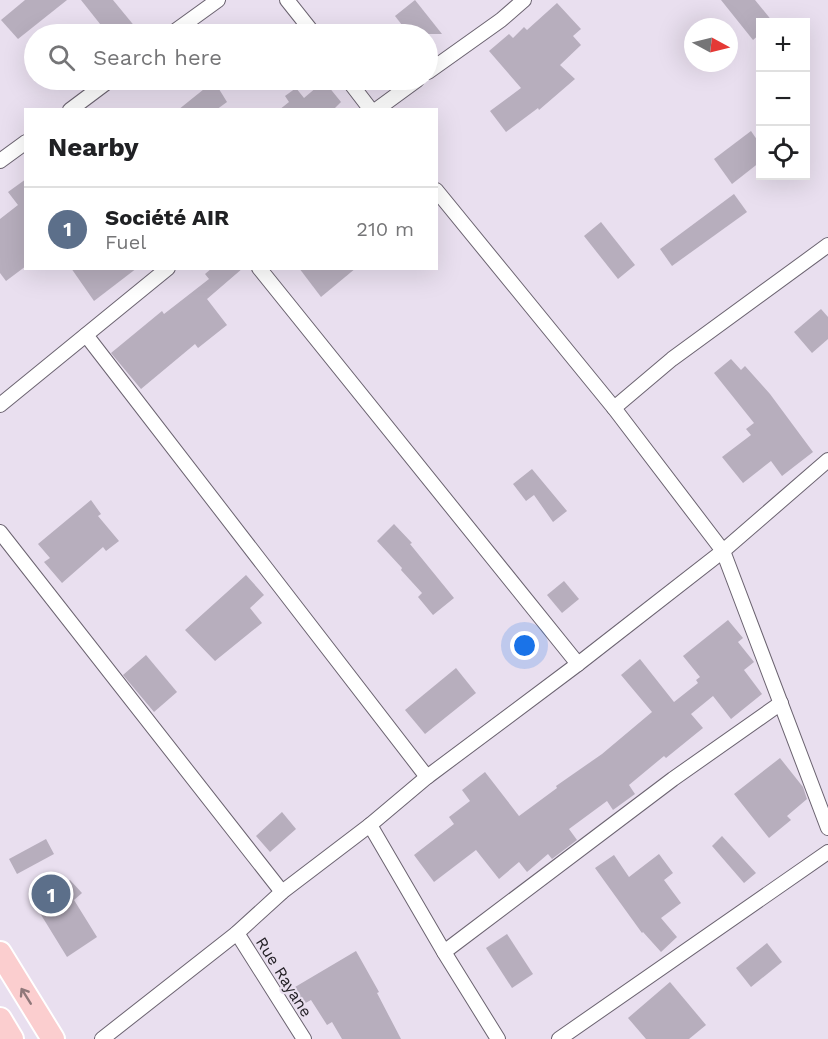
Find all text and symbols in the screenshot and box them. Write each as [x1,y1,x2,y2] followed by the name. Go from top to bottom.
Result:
[684,18,738,72] north arrow
[756,18,810,180] map controls
[756,18,810,72] button: +
[24,24,438,90] search box
[45,41,78,74] icon: search
[93,45,222,70] text: Search here
[756,72,810,126] button: −
[756,126,810,180] button: locate
[48,132,139,162] text: Nearby
[105,205,229,230] text: Société AIR
[63,217,72,241] text: 1
[356,217,414,241] text: 210 m
[105,230,146,254] text: Fuel
[510,631,539,660] your location
[32,872,70,916] pin: 1
[252,934,316,1020] street label: Rue Rayane
[20,988,32,1005] one-way arrow

